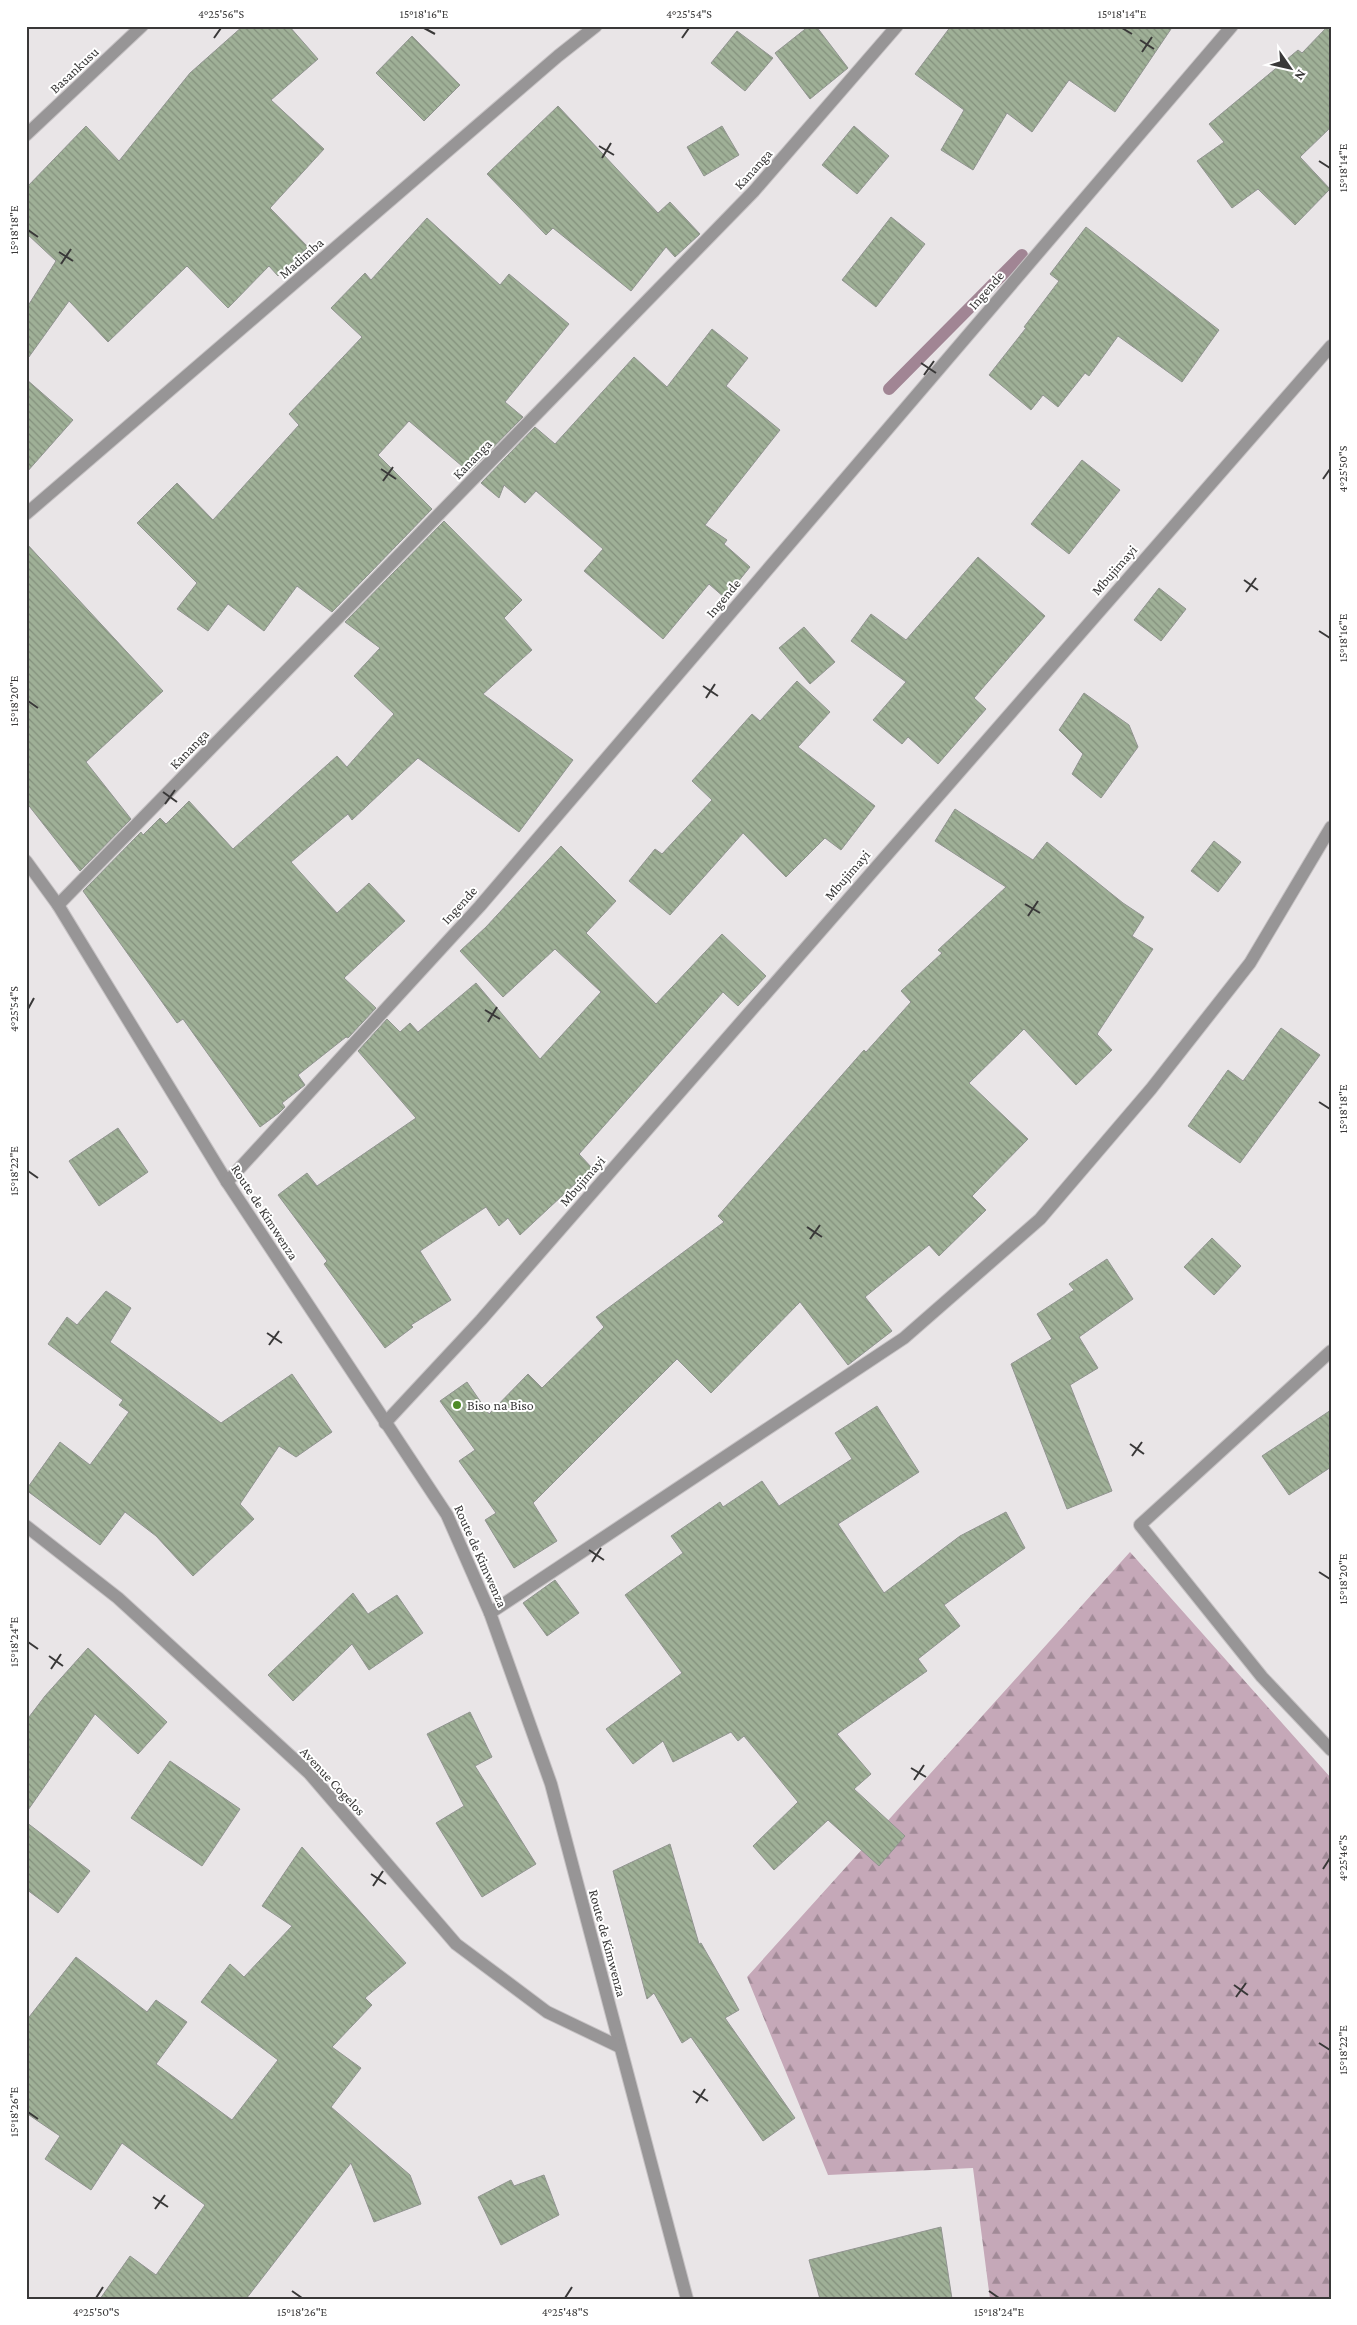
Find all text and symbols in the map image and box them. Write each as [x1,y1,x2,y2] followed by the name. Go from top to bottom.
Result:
[198,7,244,21] text: 4°25'56"S
[400,7,449,21] text: 15°18'16"E
[666,7,712,21] text: 4°25'54"S
[1098,7,1147,21] text: 15°18'14"E
[1264,42,1314,92] north arrow
[46,43,102,97] street label: Basankusu
[1291,67,1310,84] text: N
[1336,143,1350,192] text: 15°18'14"E
[731,145,776,193] street label: Kananga
[7,205,21,254] text: 15°18'18"E
[275,234,327,282] street label: Madimba
[965,268,1007,312] street label: Ingende
[449,435,495,482] street label: Kananga
[1336,445,1350,492] text: 4°25'50"S
[1088,541,1141,599] street label: Mbujimayi
[702,575,744,621] street label: Ingende
[1336,613,1350,662] text: 15°18'16"E
[7,675,21,726] text: 15°18'20"E
[166,725,212,772] street label: Kananga
[821,846,874,904] street label: Mbujimayi
[438,883,480,927] street label: Ingende
[7,986,21,1032] text: 4°25'54"S
[1336,1084,1350,1133] text: 15°18'18"E
[7,1146,21,1196] text: 15°18'22"E
[556,1152,609,1210] street label: Mbujimayi
[228,1161,302,1263] street label: Route de Kimwenza
[467,1397,534,1413] place label: Biso na Biso
[451,1399,463,1411] marker: Biso na Biso
[451,1502,511,1610] street label: Route de Kimwenza
[1336,1553,1350,1604] text: 15°18'20"E
[7,1617,21,1667] text: 15°18'24"E
[297,1743,369,1819] street label: Avenue Cogelos
[1336,1834,1350,1881] text: 4°25'46"S
[586,1888,630,1999] street label: Route de Kimwenza
[1336,2025,1350,2075] text: 15°18'22"E
[7,2086,21,2137] text: 15°18'26"E
[73,2305,120,2319] text: 4°25'50"S
[277,2305,328,2319] text: 15°18'26"E
[542,2305,589,2319] text: 4°25'48"S
[974,2305,1024,2319] text: 15°18'24"E

